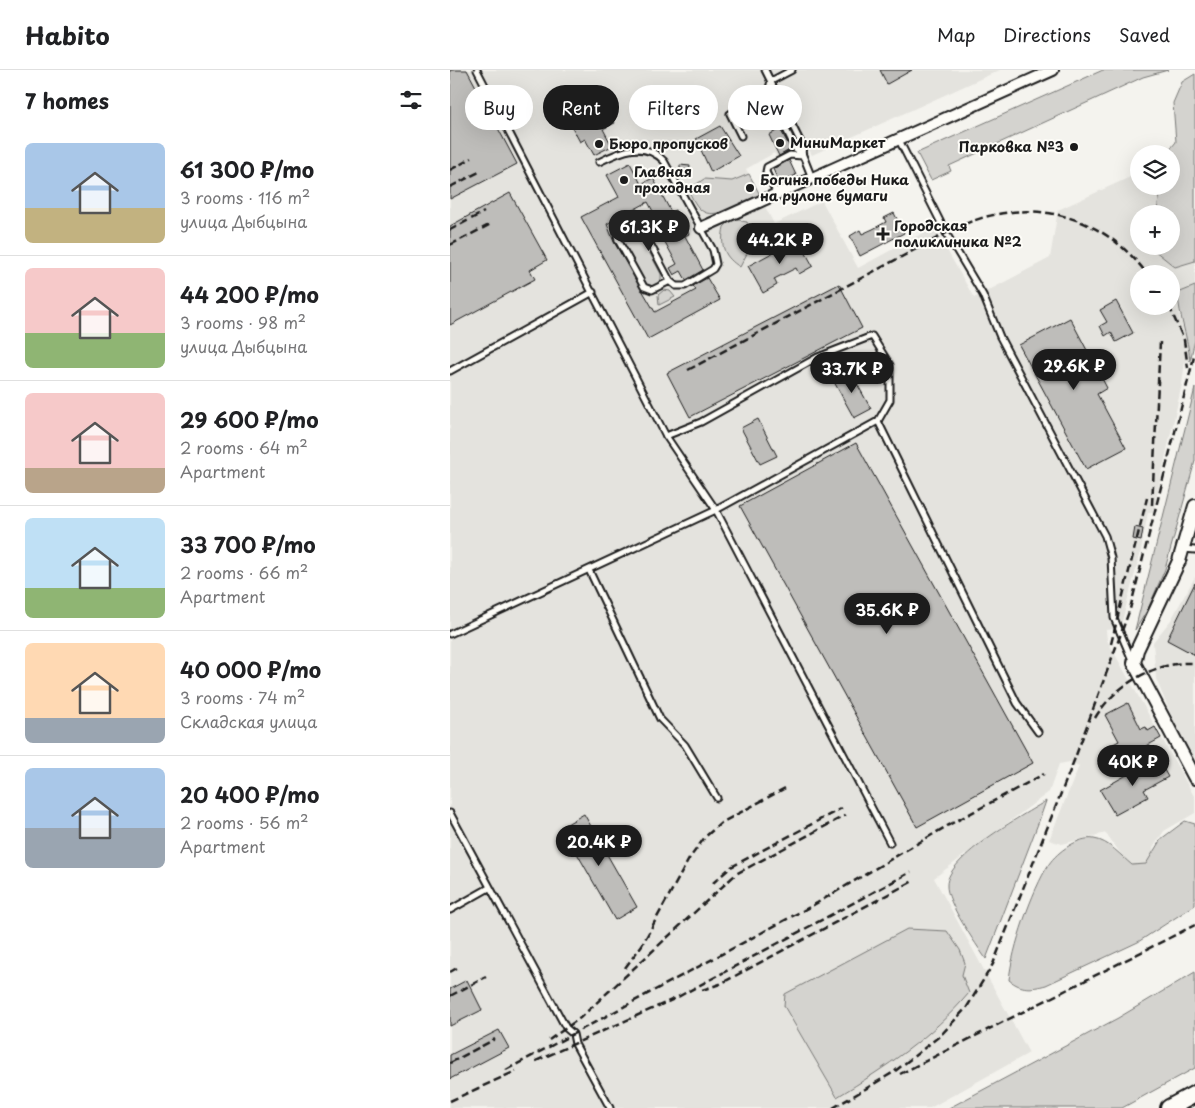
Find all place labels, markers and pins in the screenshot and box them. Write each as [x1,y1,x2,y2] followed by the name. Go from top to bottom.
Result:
[790,132,886,153] place label: MиниMаркет
[609,133,728,154] place label: Бюро пропусков
[959,136,1064,157] place label: Парковка №3
[774,137,786,149] marker: MиниMаркет
[593,138,605,150] marker: Бюро пропусков
[1068,141,1080,153] marker: Парковка №3
[634,161,711,198] place label: Главная проходная
[760,169,909,206] place label: Богиня победы Ника на рулоне бумаги
[618,174,630,186] marker: Главная проходная
[744,182,756,194] marker: Богиня победы Ника на рулоне бумаги
[603,210,695,252] pin: 61.3K ₽
[894,215,1022,252] place label: Городская поликлиника №2
[734,222,826,265] pin: 44.2K ₽
[876,227,890,241] marker: Городская поликлиника №2
[1028,348,1120,391] pin: 29.6K ₽
[806,352,898,394] pin: 33.7K ₽
[841,592,933,635] pin: 35.6K ₽
[1098,744,1168,787] pin: 40K ₽
[553,824,645,867] pin: 20.4K ₽

